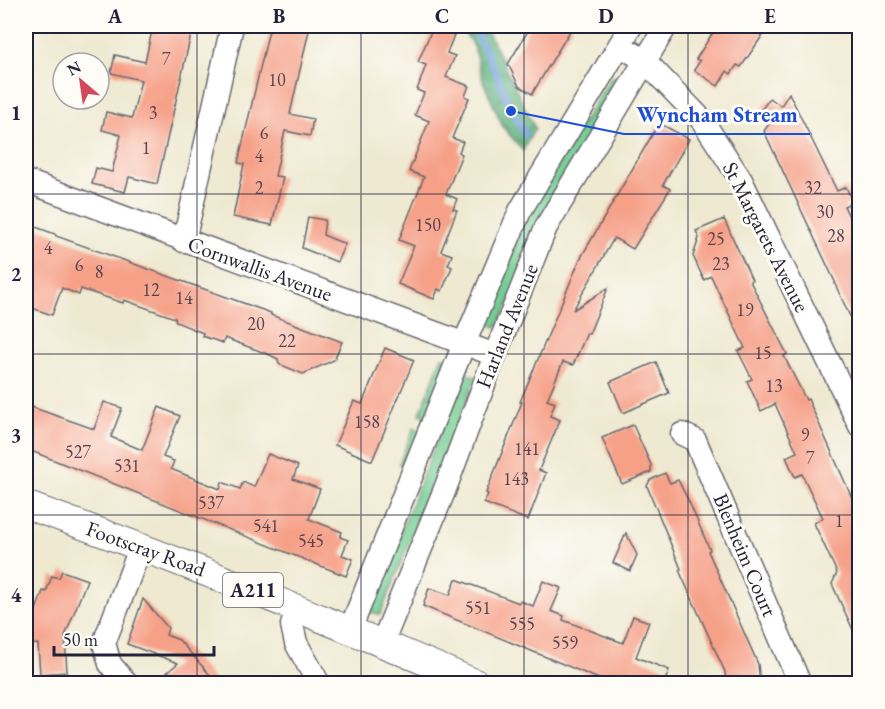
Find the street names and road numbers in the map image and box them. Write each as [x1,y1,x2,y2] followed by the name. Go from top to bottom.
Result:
[717,157,816,316] street label: St Margarets Avenue
[184,230,336,307] street label: Cornwallis Avenue
[469,260,544,392] street label: Harland Avenue
[707,489,784,621] street label: Blenheim Court
[83,514,210,583] street label: Footscray Road
[223,573,283,607] road number: A211

